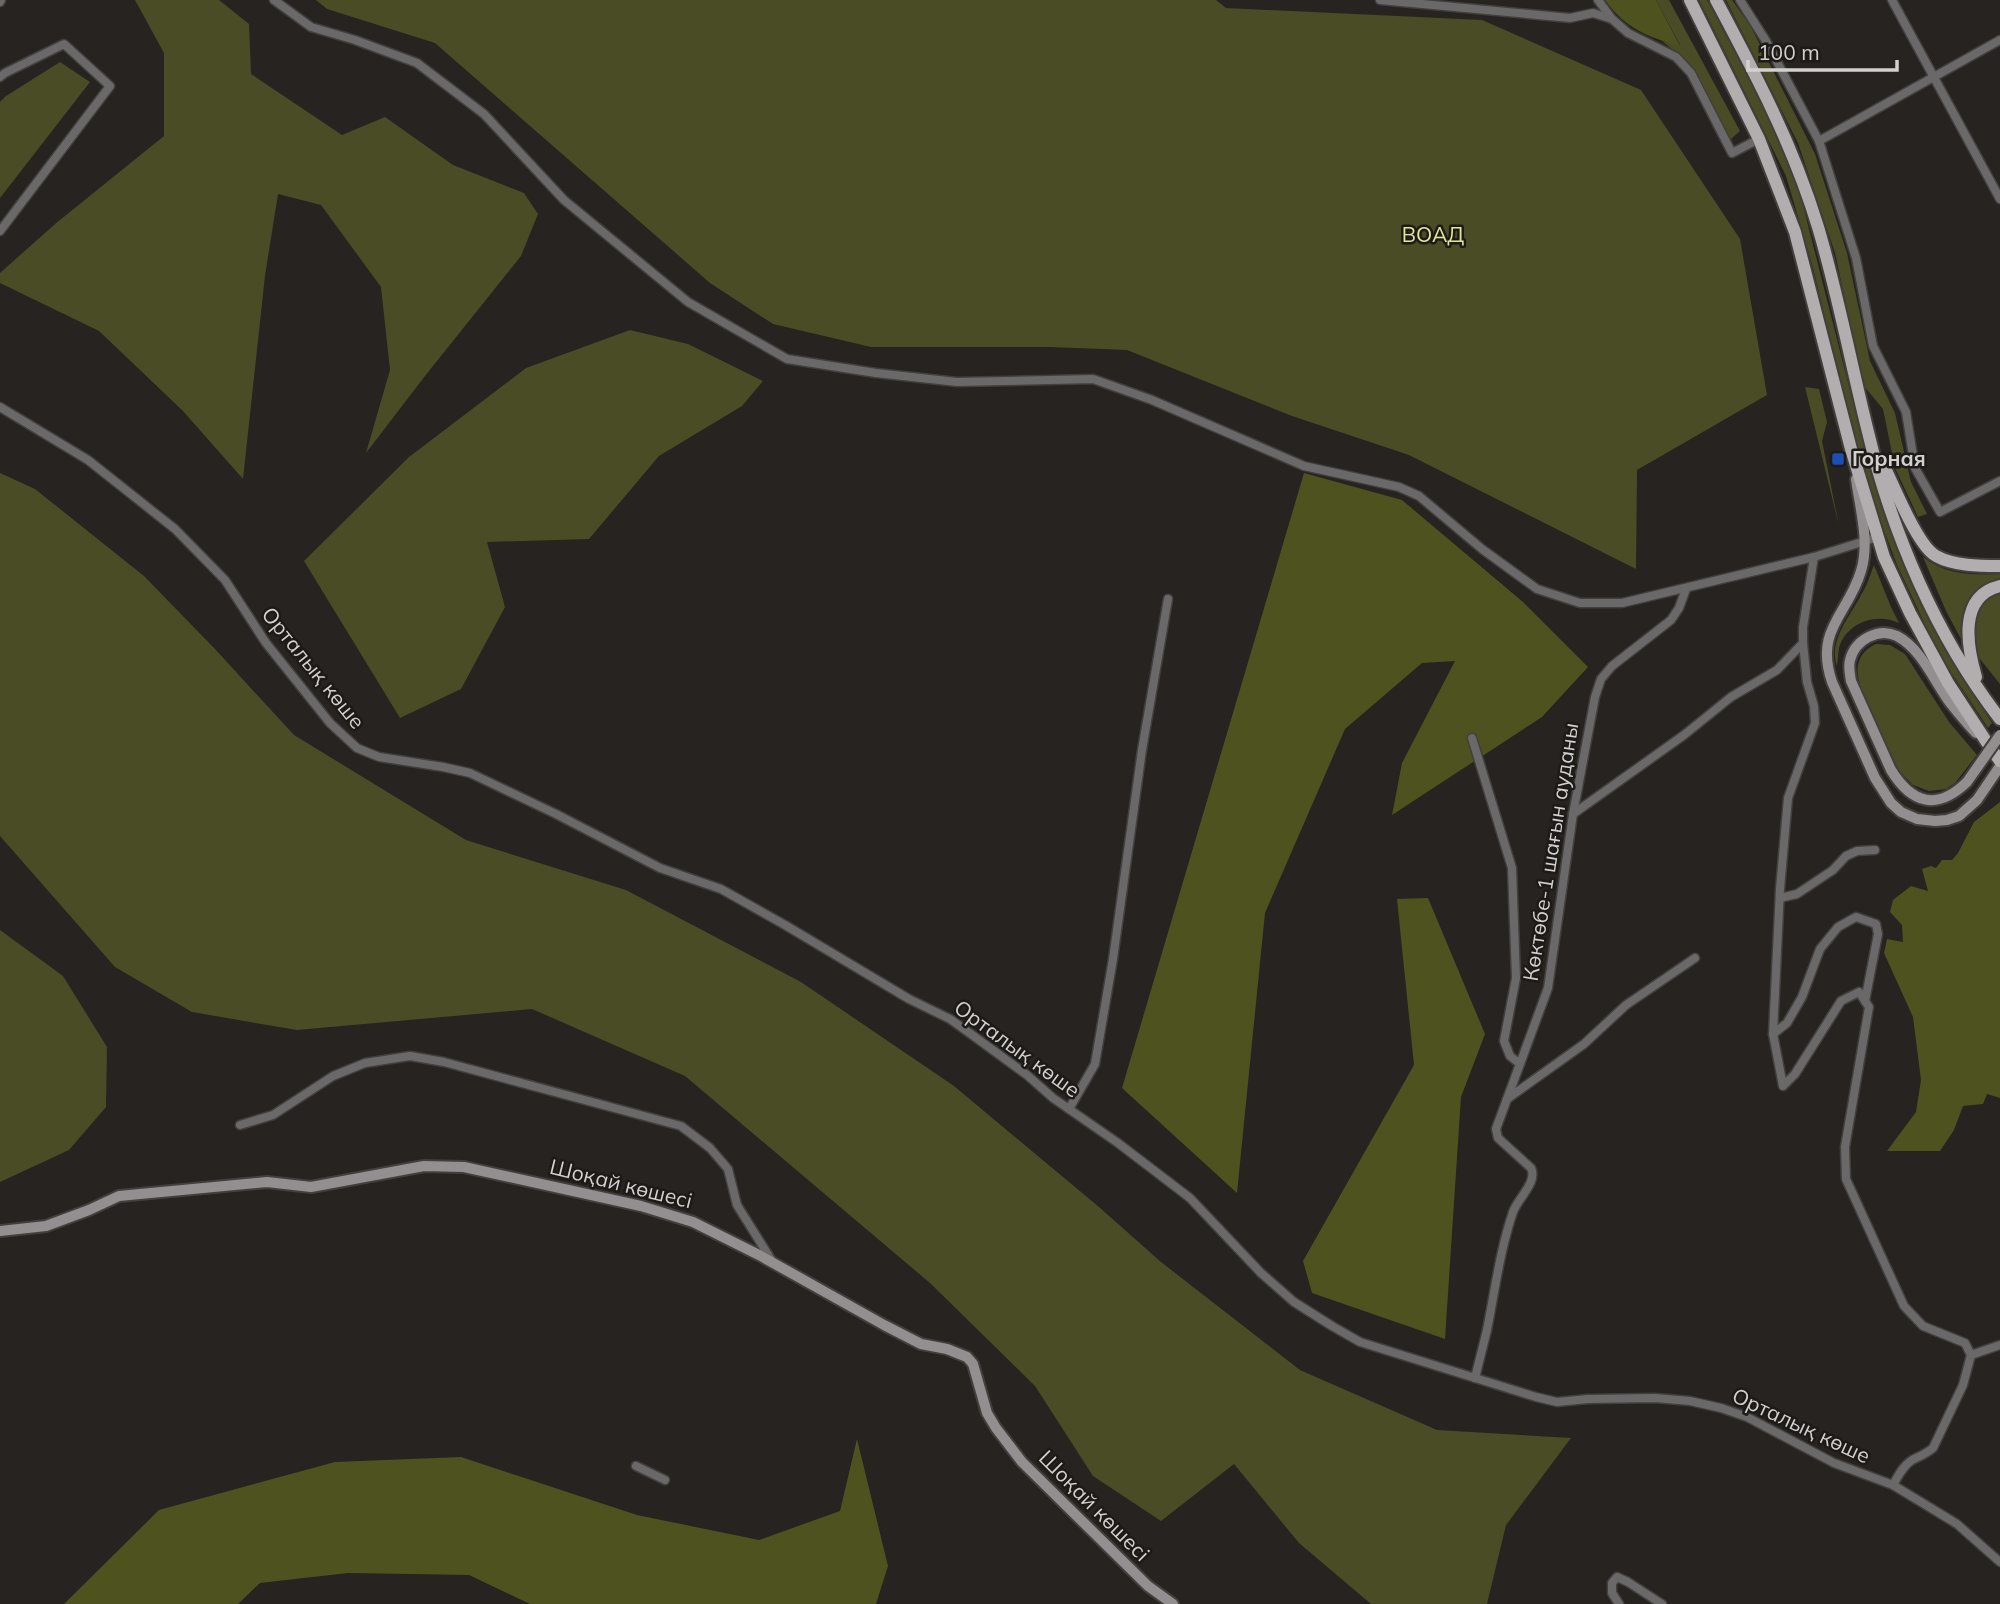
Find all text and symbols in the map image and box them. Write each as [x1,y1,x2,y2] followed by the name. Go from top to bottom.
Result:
[1748,28,1897,72] scale bar
[1758,39,1820,65] text: 100 m
[1402,221,1464,247] park label: ВОАД
[1852,445,1926,471] place label: Горная
[1830,451,1846,467] marker: Горная
[257,601,371,734] street label: Орталық көше
[1517,721,1583,983] street label: Көктөбе-1 шағын ауданы
[950,994,1086,1103] street label: Орталық көше
[547,1153,695,1213] street label: Шоқай көшесі
[1728,1382,1875,1468] street label: Орталық көше
[1034,1444,1156,1566] street label: Шоқай көшесі

